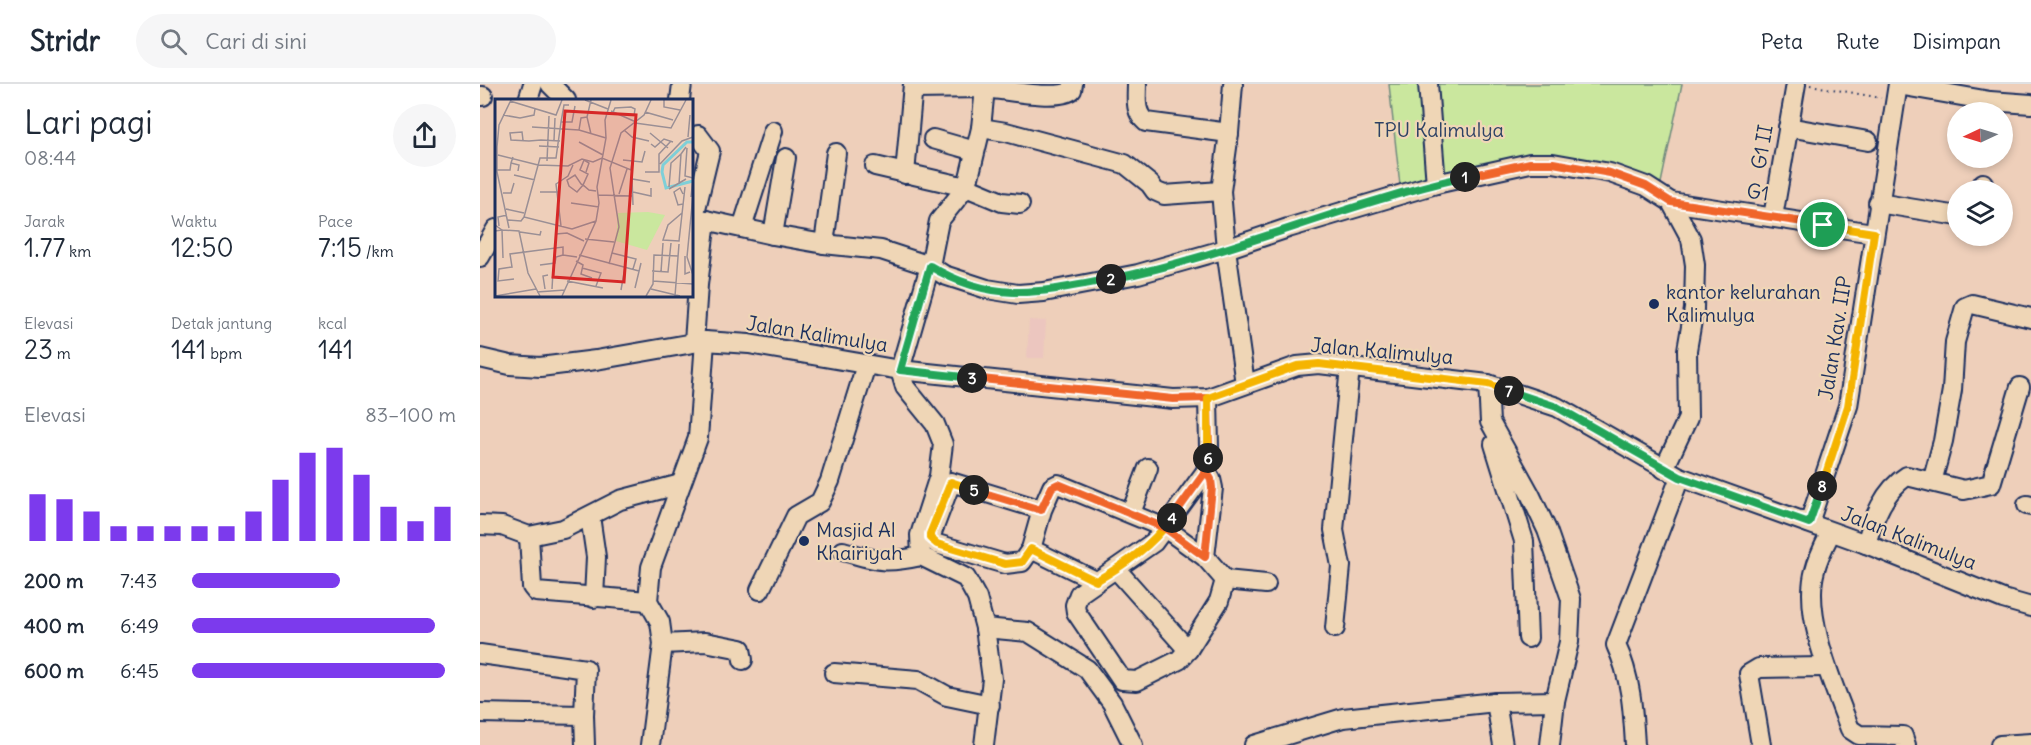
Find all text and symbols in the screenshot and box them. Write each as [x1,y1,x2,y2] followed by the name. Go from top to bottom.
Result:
[136,14,556,68] search box
[30,23,100,59] text: Stridr
[157,25,190,58] icon: search
[205,27,307,55] text: Cari di sini
[1761,28,1803,55] text: Peta
[1836,28,1880,55] text: Rute
[1913,28,2001,55] text: Disimpan
[495,99,693,297] inset map
[24,101,153,143] text: Lari pagi
[1947,102,2013,168] north arrow
[1947,102,2013,246] map controls
[393,104,456,167] button: share
[1374,117,1504,142] park label: TPU Kalimulya
[1745,123,1778,171] street label: G1 II
[24,145,76,170] text: 08:44
[1450,162,1480,192] pin: 1
[1462,167,1468,187] text: 1
[1745,177,1771,206] street label: G1
[1947,180,2013,246] button: layers
[1797,199,1848,250] pin
[1806,208,1839,241] icon: arrive
[24,211,65,231] text: Jarak
[171,211,217,231] text: Waktu
[318,211,353,231] text: Pace
[24,231,65,264] text: 1.77
[171,231,234,264] text: 12:50
[318,231,362,264] text: 7:15
[65,241,91,261] text: km
[362,241,394,261] text: /km
[1096,264,1126,294] pin: 2
[1107,269,1115,289] text: 2
[1812,274,1857,402] street label: Jalan Kav. IIP
[1666,279,1821,327] place label: kantor kelurahan Kalimulya
[1647,297,1661,311] marker: kantor kelurahan Kalimulya
[745,310,890,357] street label: Jalan Kalimulya
[24,313,73,333] text: Elevasi
[171,313,272,333] text: Detak jantung
[318,313,347,333] text: kcal
[1310,332,1454,369] street label: Jalan Kalimulya
[24,333,53,366] text: 23
[171,333,206,366] text: 141
[318,333,353,366] text: 141
[53,343,71,363] text: m
[206,343,242,363] text: bpm
[957,363,987,393] pin: 3
[967,368,977,388] text: 3
[1494,376,1524,406] pin: 7
[1505,381,1513,401] text: 7
[24,402,86,427] text: Elevasi
[365,402,456,427] text: 83–100 m
[1193,443,1223,473] pin: 6
[1203,448,1213,468] text: 6
[1807,471,1837,501] pin: 8
[959,475,989,505] pin: 5
[1817,476,1827,496] text: 8
[969,480,979,500] text: 5
[1838,500,1980,575] street label: Jalan Kalimulya
[1157,503,1187,533] pin: 4
[1167,508,1177,528] text: 4
[816,517,903,565] place label: Masjid Al Khairiyah
[797,534,811,548] marker: Masjid Al Khairiyah
[24,568,84,593] text: 200 m
[120,568,157,593] text: 7:43
[24,613,84,638] text: 400 m
[120,613,159,638] text: 6:49
[24,658,84,683] text: 600 m
[120,658,159,683] text: 6:45

